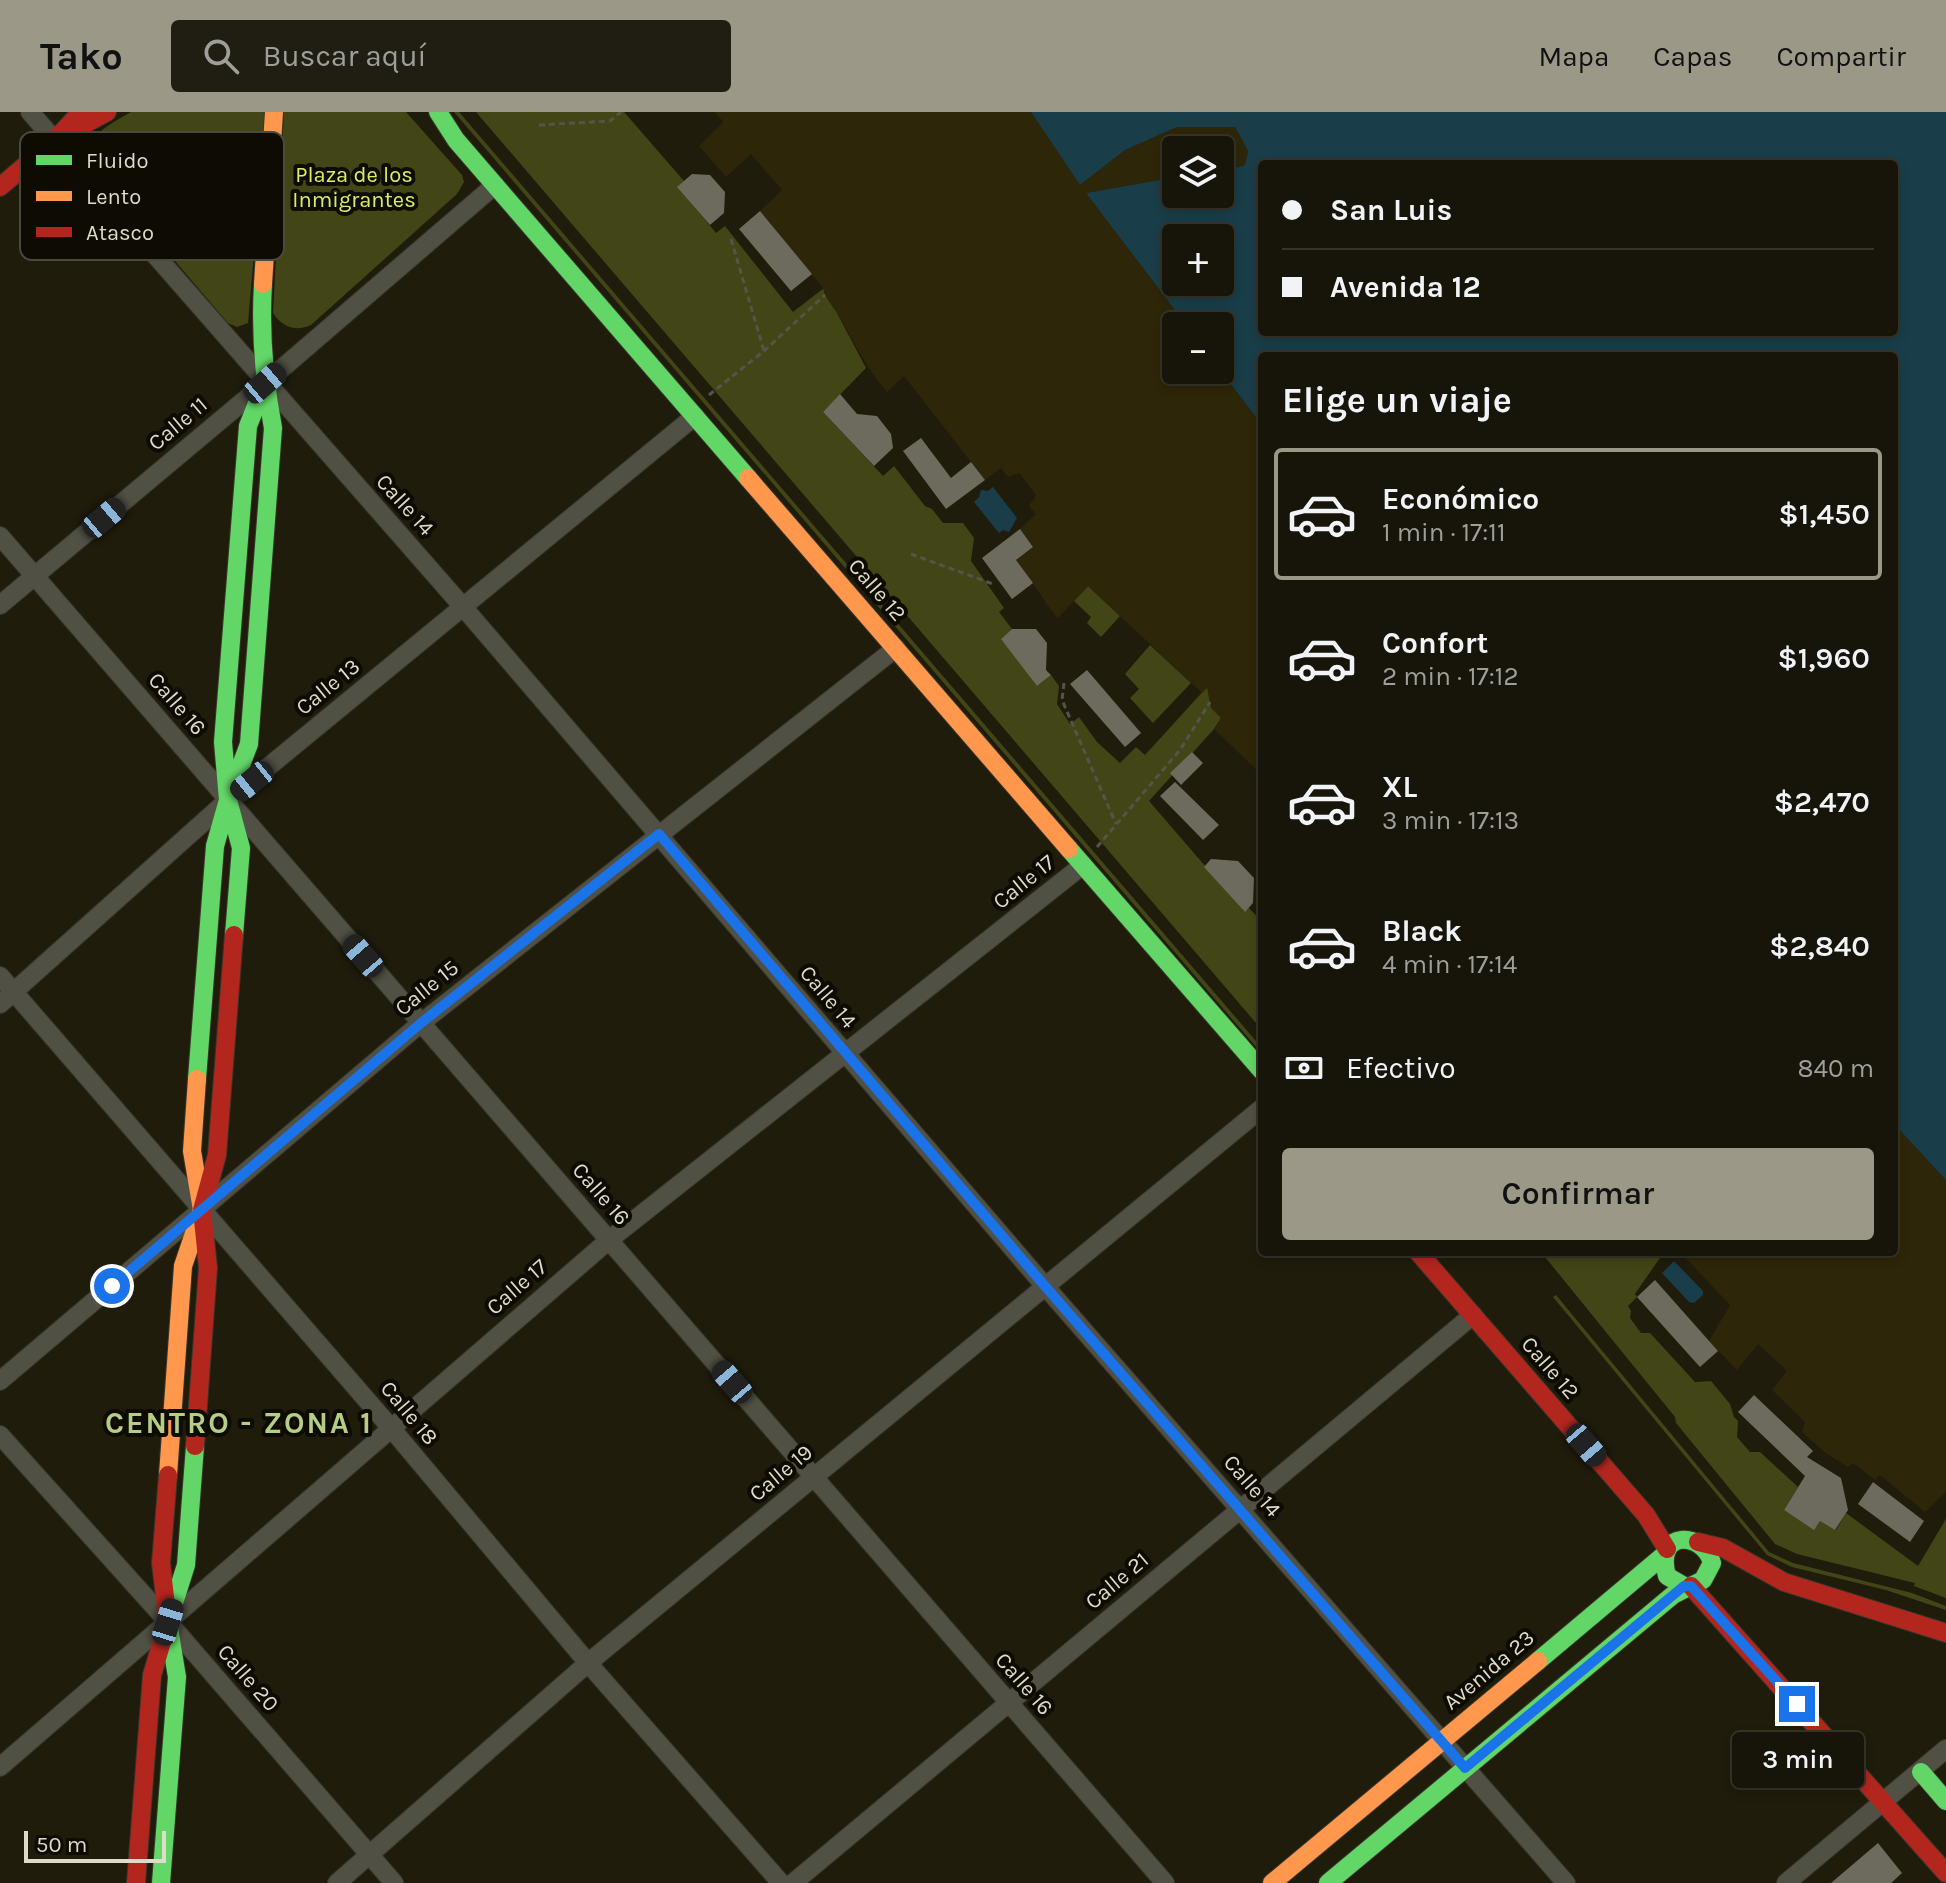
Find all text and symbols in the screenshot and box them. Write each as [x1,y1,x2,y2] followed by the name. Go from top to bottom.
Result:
[171,20,731,92] search box
[40,34,123,79] text: Tako
[199,34,243,78] icon: search
[263,38,427,74] text: Buscar aquí
[1538,40,1609,73] text: Mapa
[1653,40,1732,73] text: Capas
[1776,40,1906,73] text: Compartir
[20,132,284,260] legend
[1162,136,1234,384] map controls
[1162,136,1234,208] button: layers
[86,148,149,174] text: Fluido
[292,162,416,213] park label: Plaza de los Inmigrantes
[86,184,141,210] text: Lento
[1330,192,1452,228] text: San Luis
[86,220,154,246] text: Atasco
[1162,224,1234,296] button: +
[1330,269,1481,305] text: Avenida 12
[1162,312,1234,384] button: −
[239,358,291,408] car
[1282,379,1512,421] text: Elige un viaje
[143,392,213,456] street label: Calle 11
[371,469,439,541] street label: Calle 14
[1286,478,1358,550] icon: car
[1382,481,1539,517] text: Económico
[78,493,130,543] car
[1779,496,1870,532] text: $1,450
[1382,517,1506,548] text: 1 min · 17:11
[843,553,911,627] street label: Calle 12
[1286,622,1358,694] icon: car
[1382,625,1488,661] text: Confort
[1777,640,1870,676] text: $1,960
[291,653,365,721] street label: Calle 13
[1382,661,1518,692] text: 2 min · 17:12
[143,667,211,741] street label: Calle 16
[226,757,278,805] car
[1286,766,1358,838] icon: car
[1382,769,1417,805] text: XL
[1774,784,1870,820] text: $2,470
[1382,805,1519,836] text: 3 min · 17:13
[988,849,1060,915] street label: Calle 17
[1286,910,1358,982] icon: car
[1382,913,1462,949] text: Black
[1769,928,1870,964] text: $2,840
[338,930,388,982] car
[1382,949,1517,980] text: 4 min · 17:14
[390,955,464,1021] street label: Calle 15
[794,960,862,1034] street label: Calle 14
[1282,1046,1326,1090] icon: cash
[1346,1050,1456,1086] text: Efectivo
[1798,1053,1874,1084] text: 840 m
[1282,1148,1874,1240] button: Confirmar
[567,1157,635,1231] street label: Calle 16
[481,1254,553,1320] street label: Calle 17
[94,1268,130,1304] route start
[1516,1331,1584,1405] street label: Calle 12
[707,1356,757,1408] car
[375,1376,443,1450] street label: Calle 18
[105,1405,373,1441] district label: CENTRO - ZONA 1
[1561,1419,1611,1471] car
[744,1439,818,1507] street label: Calle 19
[1218,1450,1286,1522] street label: Calle 14
[1080,1547,1154,1615] street label: Calle 21
[150,1596,186,1648] car
[1438,1625,1540,1715] street label: Avenida 23
[212,1639,284,1717] street label: Calle 20
[990,1647,1058,1721] street label: Calle 16
[1779,1686,1815,1722] route end
[1731,1732,1863,1788] callout: 3 min
[1762,1744,1834,1775] text: 3 min
[24,1827,166,1863] scale bar
[36,1832,87,1858] text: 50 m

